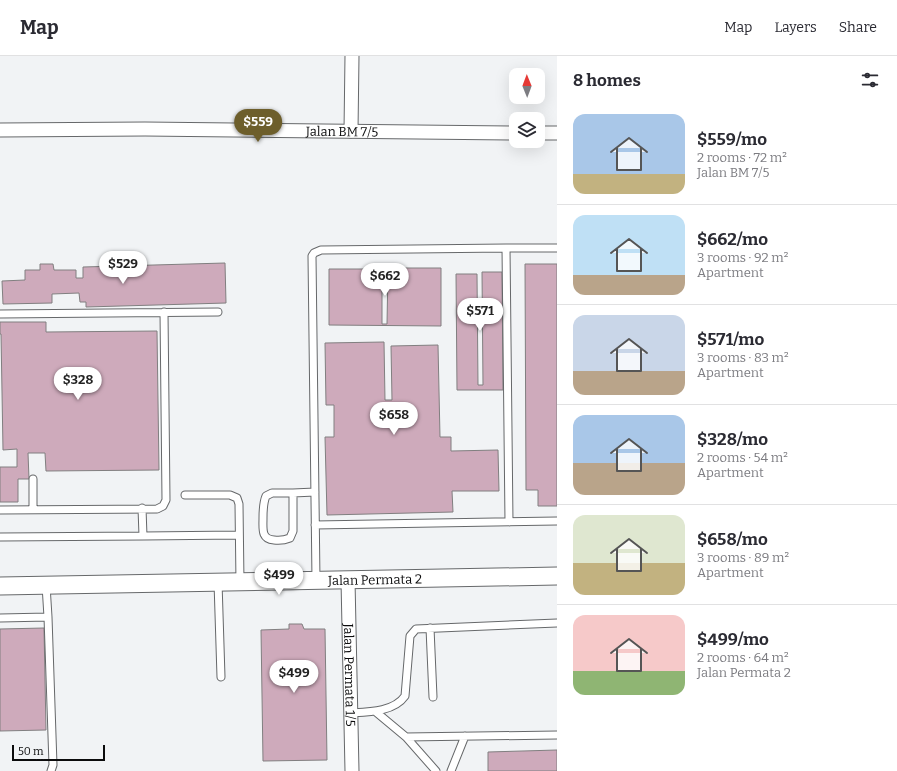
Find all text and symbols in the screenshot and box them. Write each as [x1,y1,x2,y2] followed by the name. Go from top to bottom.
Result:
[20,16,59,39] text: Map
[724,19,752,36] text: Map
[774,19,817,36] text: Layers
[839,19,877,36] text: Share
[509,68,545,104] north arrow
[509,68,545,148] map controls
[859,69,881,91] icon: filters
[573,70,641,91] text: 8 homes
[234,109,282,143] pin: $559
[509,112,545,148] button: layers
[243,114,273,129] text: $559
[305,124,378,140] street label: Jalan BM 7/5
[697,129,767,150] text: $559/mo
[605,130,653,178] icon: home
[697,150,787,165] text: 2 rooms · 72 m²
[697,165,769,180] text: Jalan BM 7/5
[697,229,768,250] text: $662/mo
[605,231,653,279] icon: home
[697,250,788,265] text: 3 rooms · 92 m²
[99,251,147,285] pin: $529
[108,256,138,271] text: $529
[361,263,409,297] pin: $662
[697,265,764,280] text: Apartment
[370,268,400,283] text: $662
[456,298,504,332] pin: $571
[466,303,494,318] text: $571
[697,329,764,350] text: $571/mo
[605,331,653,379] icon: home
[697,350,789,365] text: 3 rooms · 83 m²
[697,365,764,380] text: Apartment
[54,367,102,401] pin: $328
[63,372,93,387] text: $328
[370,402,418,436] pin: $658
[379,407,409,422] text: $658
[697,429,768,450] text: $328/mo
[605,431,653,479] icon: home
[697,450,788,465] text: 2 rooms · 54 m²
[697,465,764,480] text: Apartment
[697,529,768,550] text: $658/mo
[605,531,653,579] icon: home
[697,550,789,565] text: 3 rooms · 89 m²
[255,562,303,596] pin: $499
[697,565,764,580] text: Apartment
[263,567,295,582] text: $499
[327,571,422,588] street label: Jalan Permata 2
[341,622,358,727] street label: Jalan Permata 1/5
[697,629,769,650] text: $499/mo
[605,631,653,679] icon: home
[697,650,789,665] text: 2 rooms · 64 m²
[270,660,318,694] pin: $499
[278,665,310,680] text: $499
[697,665,791,680] text: Jalan Permata 2
[12,743,105,762] scale bar
[18,745,44,758] text: 50 m

